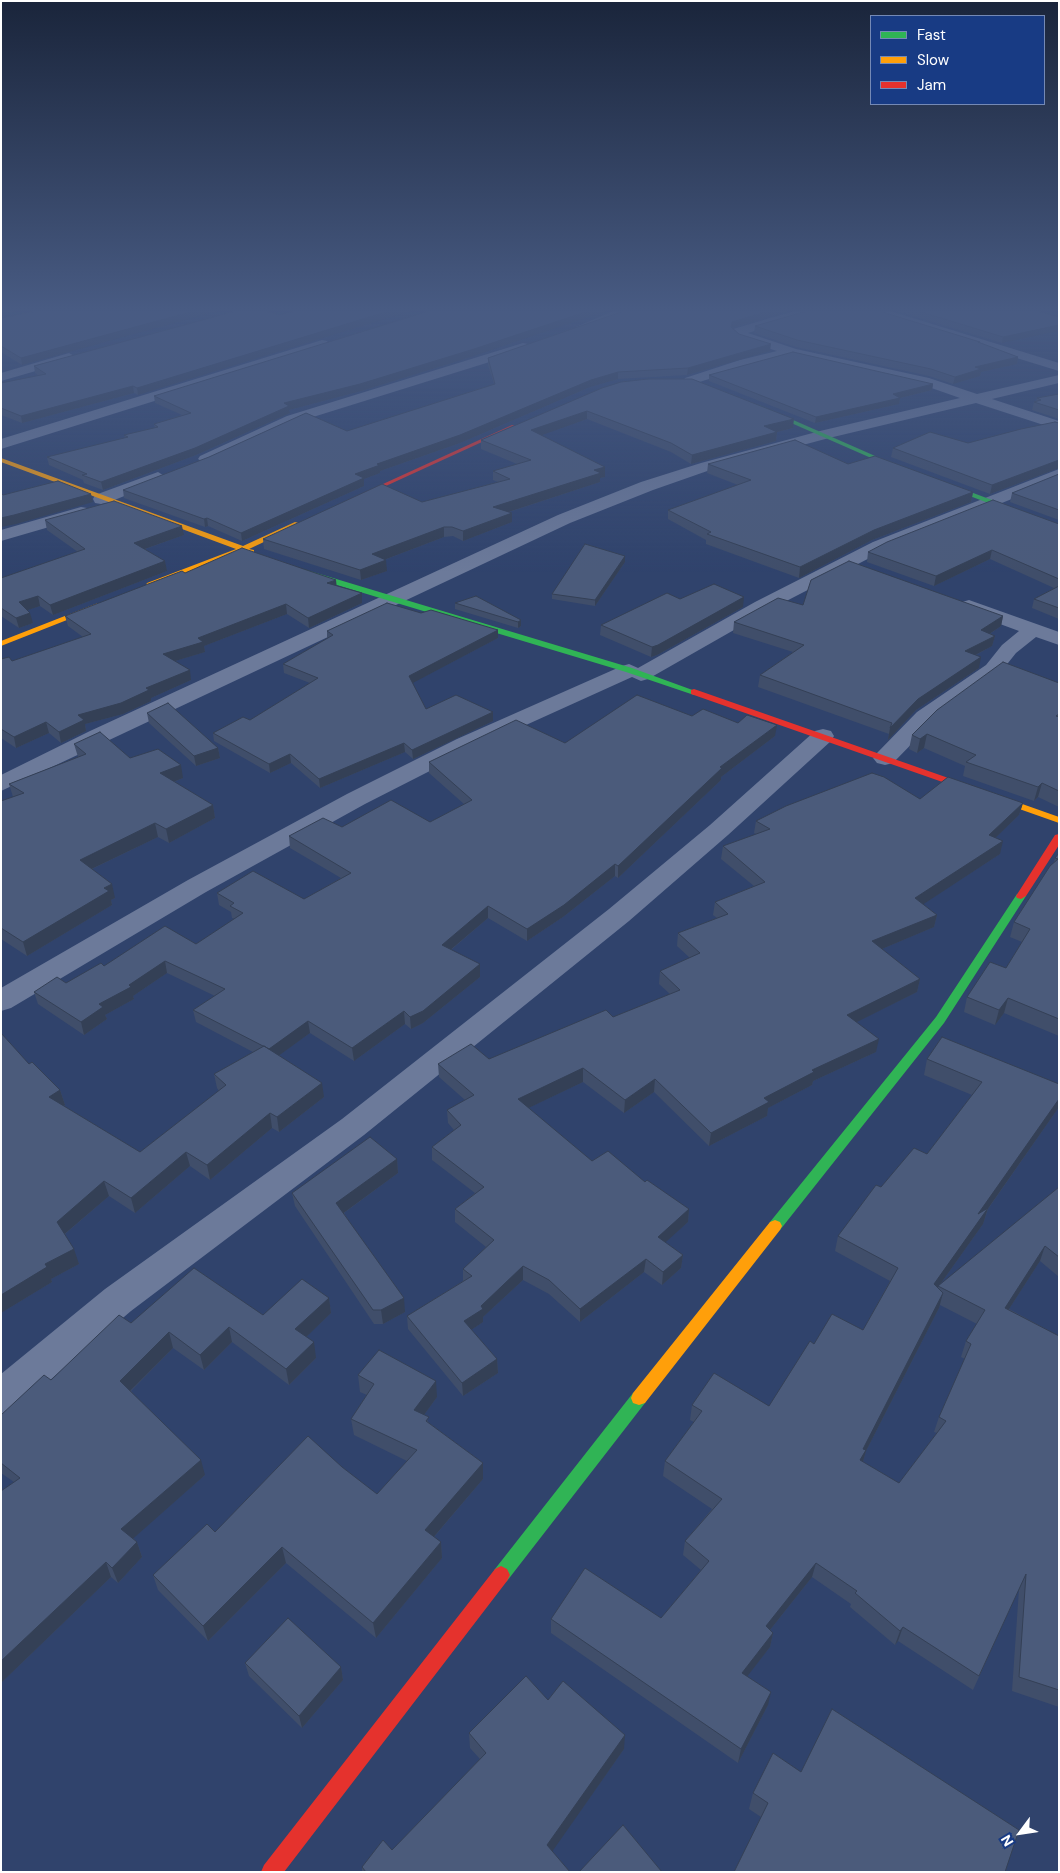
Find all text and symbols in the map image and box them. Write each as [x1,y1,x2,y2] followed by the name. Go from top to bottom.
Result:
[870,15,1045,105] legend
[917,25,946,45] text: Fast
[917,50,949,70] text: Slow
[917,75,946,95] text: Jam
[995,1808,1045,1858] north arrow
[997,1832,1017,1850] text: N

